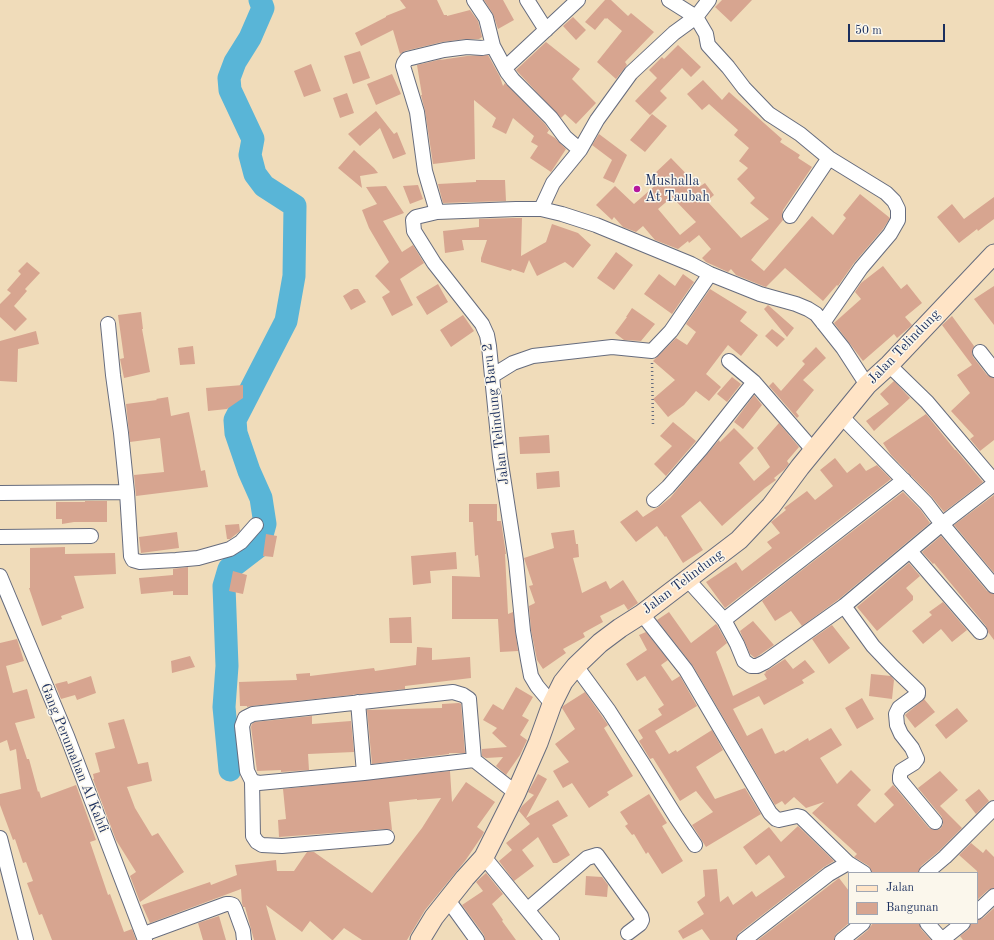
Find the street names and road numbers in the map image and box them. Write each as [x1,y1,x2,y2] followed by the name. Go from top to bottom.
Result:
[864,306,944,388] street label: Jalan Telindung
[479,342,513,486] street label: Jalan Telindung Baru 2
[639,546,727,618] street label: Jalan Telindung
[36,681,112,835] street label: Gang Perumahan Al Kahfi

